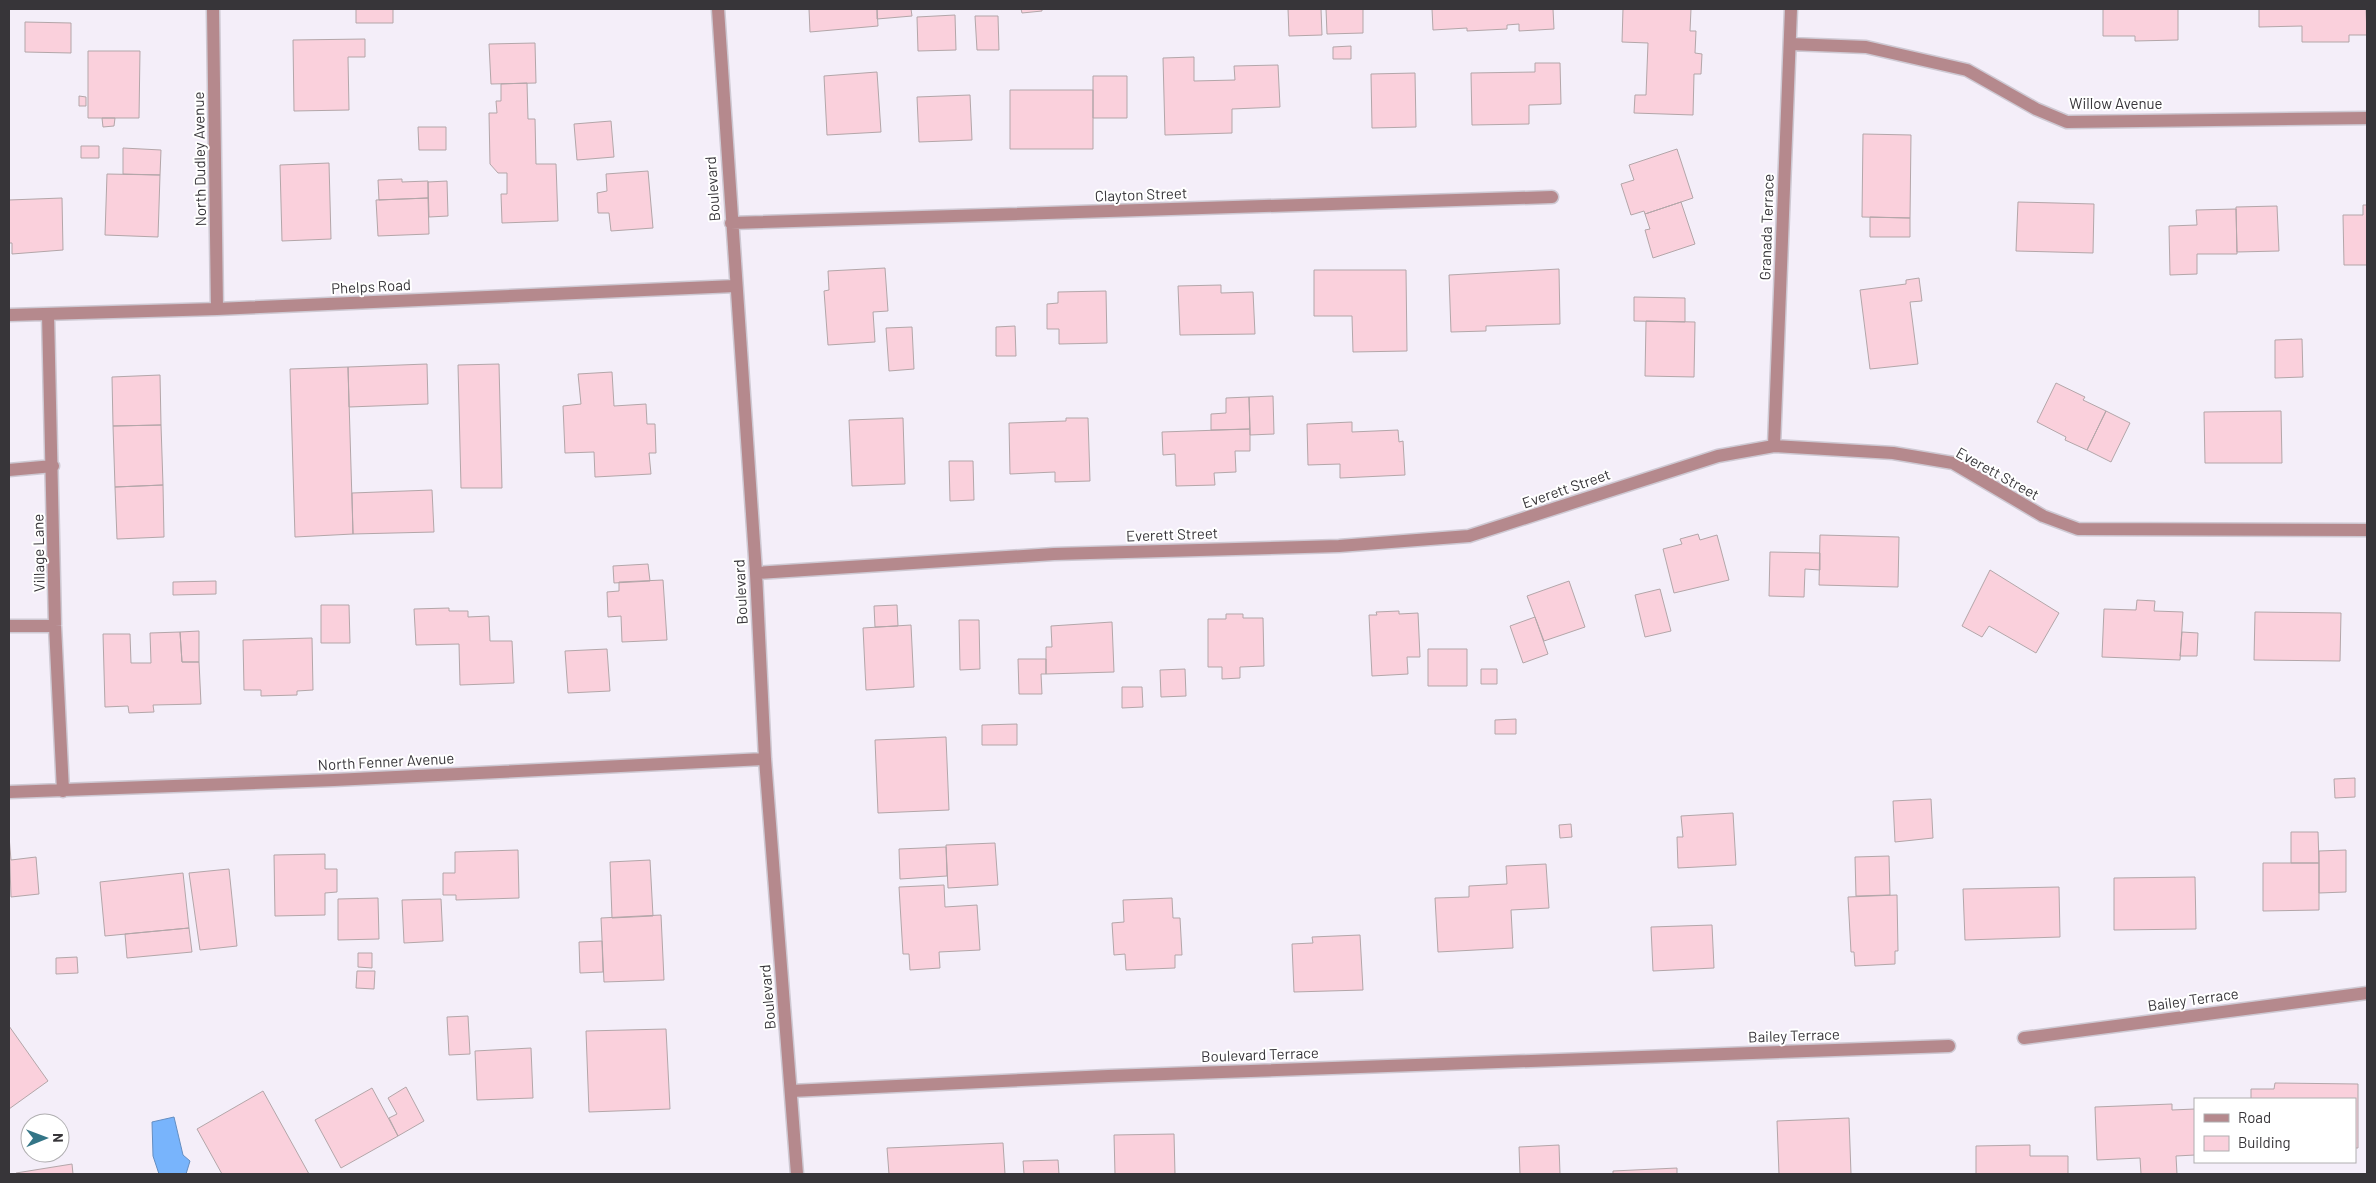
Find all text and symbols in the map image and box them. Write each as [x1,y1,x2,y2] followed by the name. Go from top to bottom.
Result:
[189,92,209,226] street label: North Dudley Avenue
[2069,94,2163,112] street label: Willow Avenue
[701,156,723,222] street label: Boulevard
[1755,173,1777,281] street label: Granada Terrace
[1094,183,1188,205] street label: Clayton Street
[331,275,411,297] street label: Phelps Road
[1953,443,2043,503] street label: Everett Street
[1520,464,1612,512] street label: Everett Street
[28,514,48,592] street label: Village Lane
[1126,523,1218,545] street label: Everett Street
[729,559,751,625] street label: Boulevard
[317,748,455,774] street label: North Fenner Avenue
[755,964,779,1030] street label: Boulevard
[2146,984,2240,1014] street label: Bailey Terrace
[1748,1024,1840,1046] street label: Bailey Terrace
[1201,1043,1319,1065] street label: Boulevard Terrace
[2194,1098,2356,1163] legend
[2238,1108,2271,1126] text: Road
[20,1113,70,1163] north arrow
[50,1133,67,1143] text: N
[2238,1133,2291,1151] text: Building

